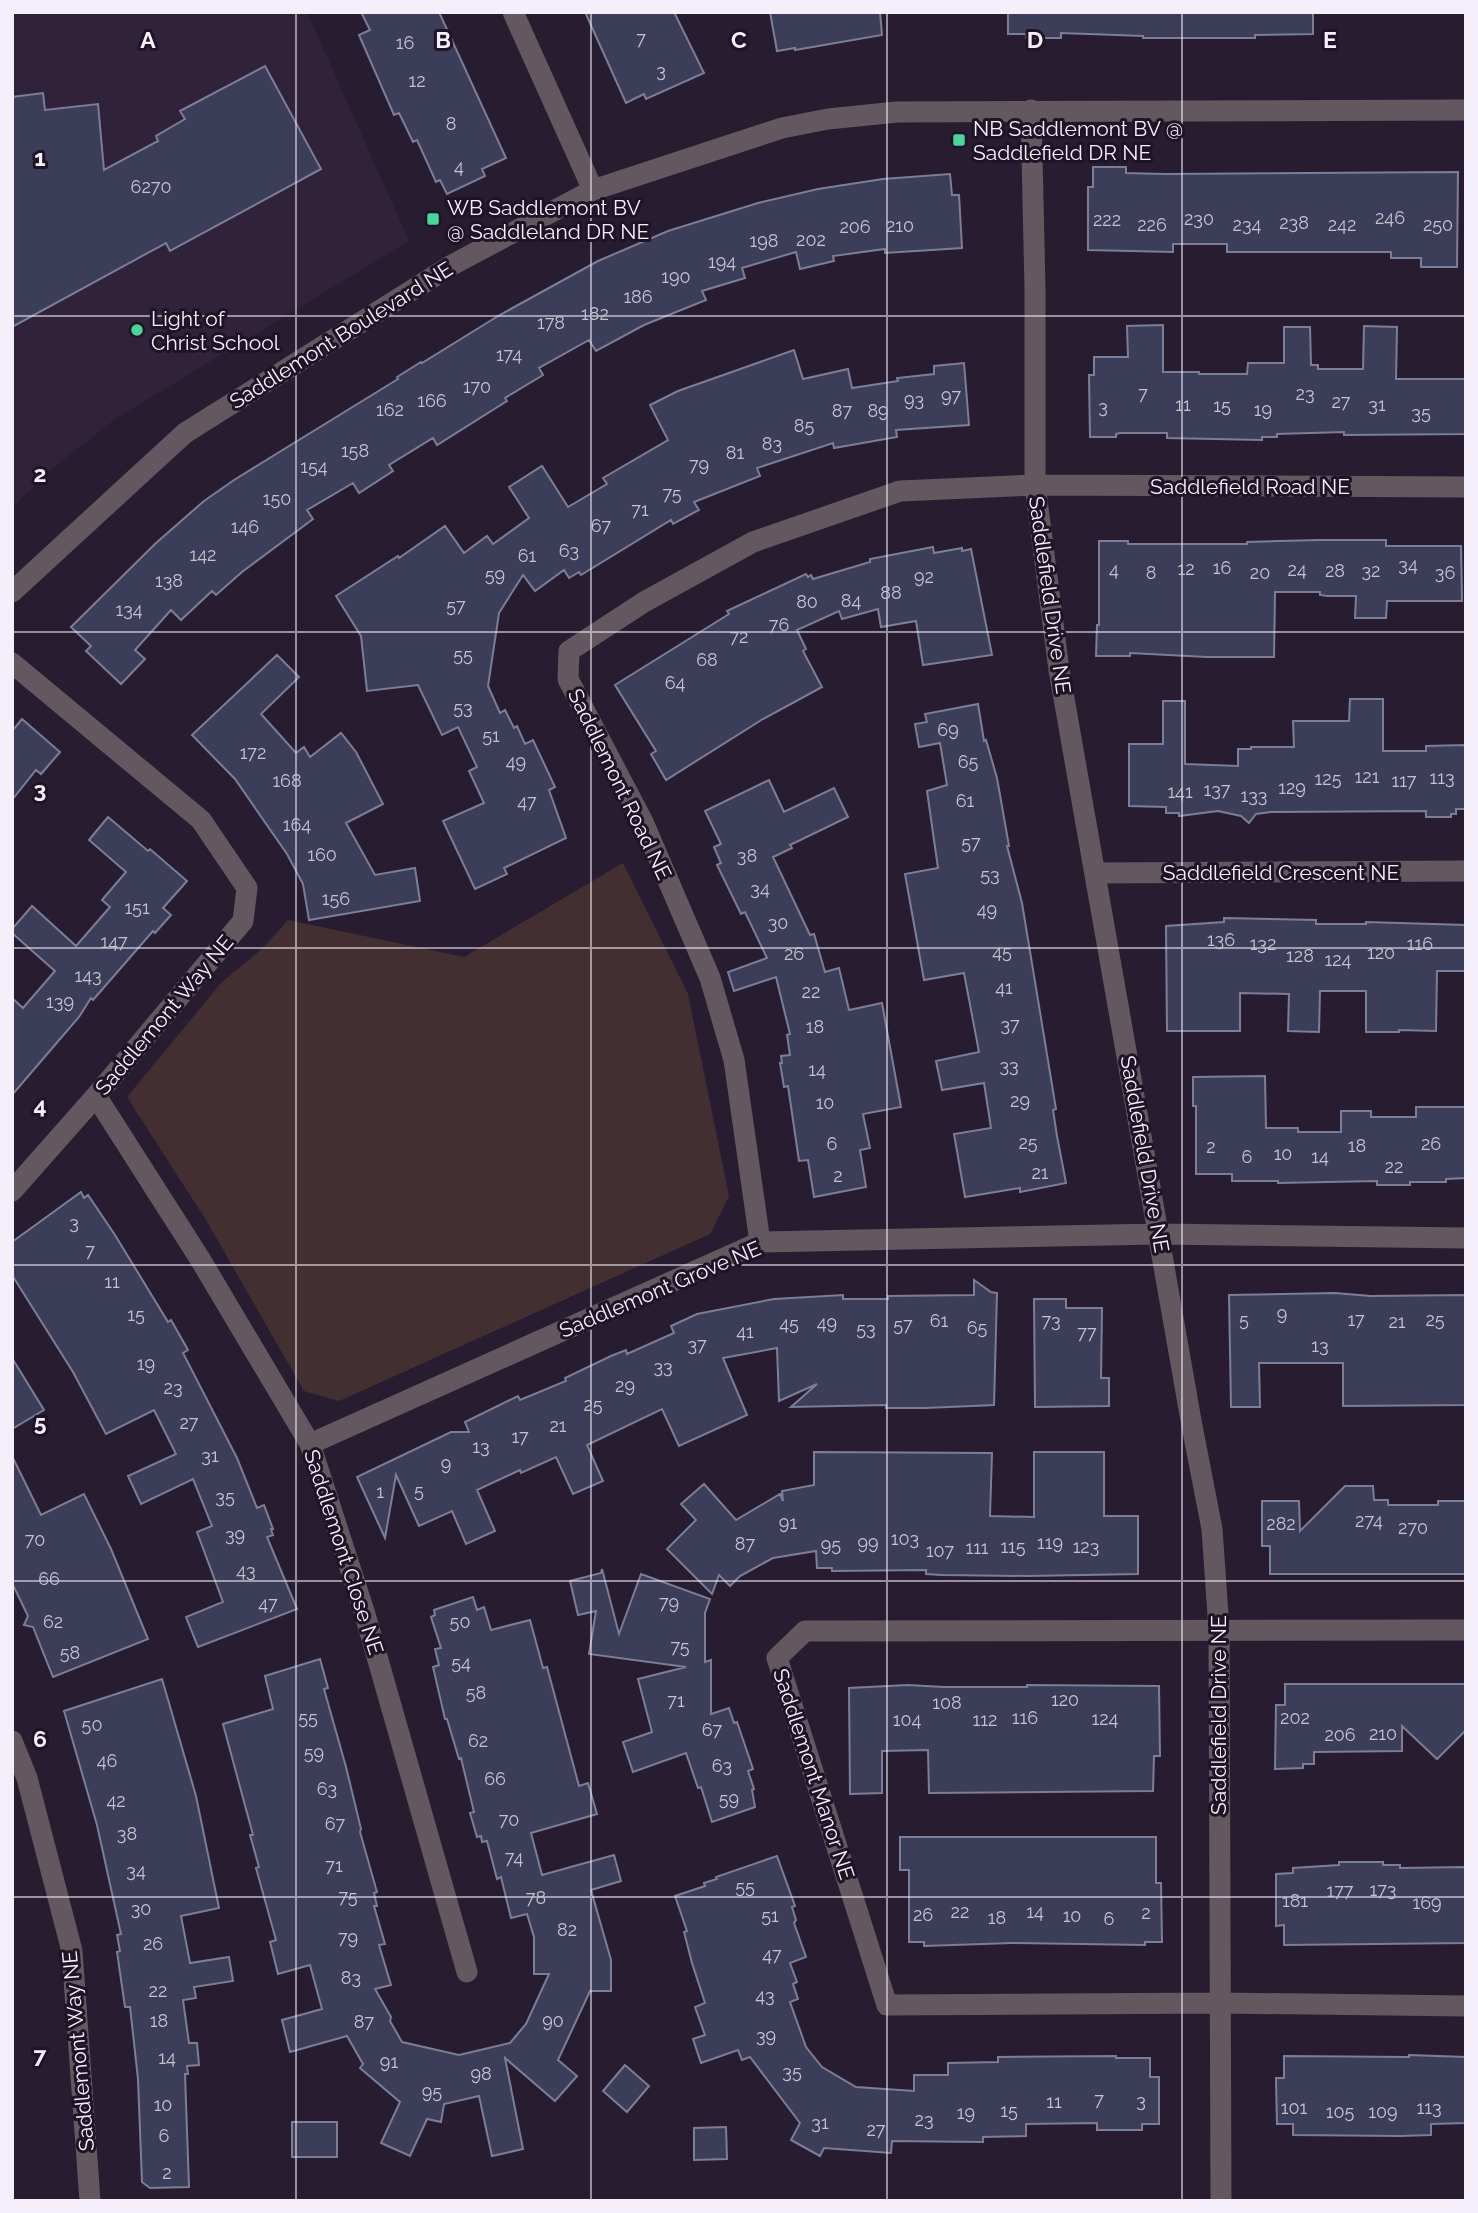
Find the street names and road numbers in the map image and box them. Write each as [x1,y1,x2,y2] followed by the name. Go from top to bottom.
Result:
[225,256,457,414] street label: Saddlemont Boulevard NE
[1150,474,1350,499] street label: Saddlefield Road NE
[1024,494,1076,696] street label: Saddlefield Drive NE
[563,684,677,884] street label: Saddlemont Road NE
[1163,860,1399,885] street label: Saddlefield Crescent NE
[90,930,238,1100] street label: Saddlemont Way NE
[1115,1053,1175,1255] street label: Saddlefield Drive NE
[556,1235,764,1343] street label: Saddlemont Grove NE
[299,1446,389,1658] street label: Saddlemont Close NE
[1206,1615,1231,1815] street label: Saddlefield Drive NE
[768,1665,860,1883] street label: Saddlemont Manor NE
[57,1950,99,2152] street label: Saddlemont Way NE

